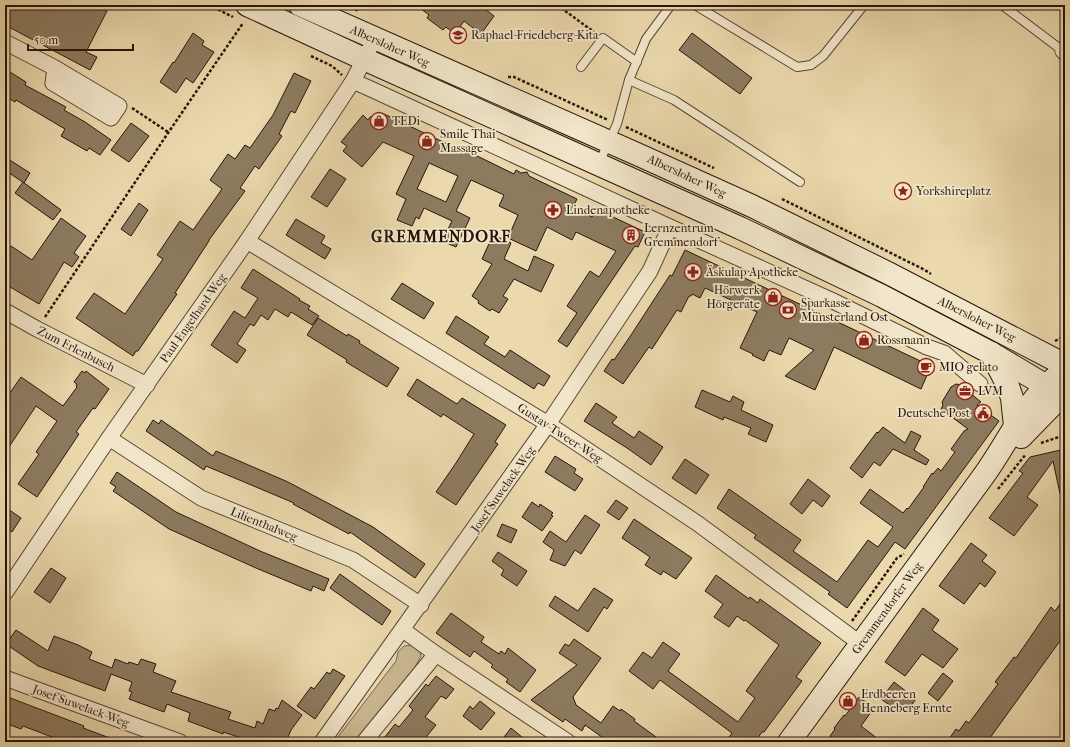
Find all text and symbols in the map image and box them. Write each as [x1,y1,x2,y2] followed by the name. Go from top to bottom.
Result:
[347,22,432,70] street label: Albersloher Weg
[448,25,468,45] school or university icon: Raphael-Friedeberg-Kita
[28,26,133,52] scale bar
[471,28,599,42] place label: Raphael-Friedeberg-Kita
[34,33,58,47] text: 50 m
[369,111,389,131] shop icon: TEDi
[392,114,421,128] place label: TEDi
[440,127,496,155] place label: Smile Thai Massage
[417,131,437,151] shop icon: Smile Thai Massage
[644,151,729,201] street label: Albersloher Weg
[893,181,913,201] place icon: Yorkshireplatz
[915,184,991,198] place label: Yorkshireplatz
[543,200,563,220] pharmacy icon: Lindenapotheke
[566,203,650,217] place label: Lindenapotheke
[644,221,721,249] place label: Lernzentrum Gremmendorf
[621,225,641,245] building icon: Lernzentrum Gremmendorf
[371,227,511,246] district label: GREMMENDORF
[683,262,703,282] pharmacy icon: Äskulap Apotheke
[705,264,798,279] place label: Äskulap Apotheke
[157,270,229,365] street label: Paul-Engelhard-Weg
[706,283,761,311] place label: Hörwerk Hörgeräte
[763,287,783,307] shop icon: Hörwerk Hörgeräte
[935,293,1019,345] street label: Albersloher Weg
[801,296,889,324] place label: Sparkasse Münsterland Ost
[778,300,798,320] bank icon: Sparkasse Münsterland Ost
[35,323,117,375] street label: Zum Erlenbusch
[854,330,874,350] shop icon: Rossmann
[877,333,930,347] place label: Rossmann
[916,357,936,377] cafe icon: MIO gelato
[939,360,998,374] place label: MIO gelato
[955,381,975,401] office icon: LVM
[978,384,1003,398] place label: LVM
[515,400,606,466] street label: Gustav-Tweer-Weg
[973,403,993,423] public building icon: Deutsche Post
[897,406,971,420] place label: Deutsche Post
[467,443,538,536] street label: Josef-Suwelack-Weg
[228,504,300,544] street label: Lilienthalweg
[849,559,926,657] street label: Gremmendorfer Weg
[30,682,132,730] street label: Josef-Suwelack-Weg
[861,687,952,715] place label: Erdbeeren Henneberg Ernte
[838,691,858,711] shop icon: Erdbeeren Henneberg Ernte

